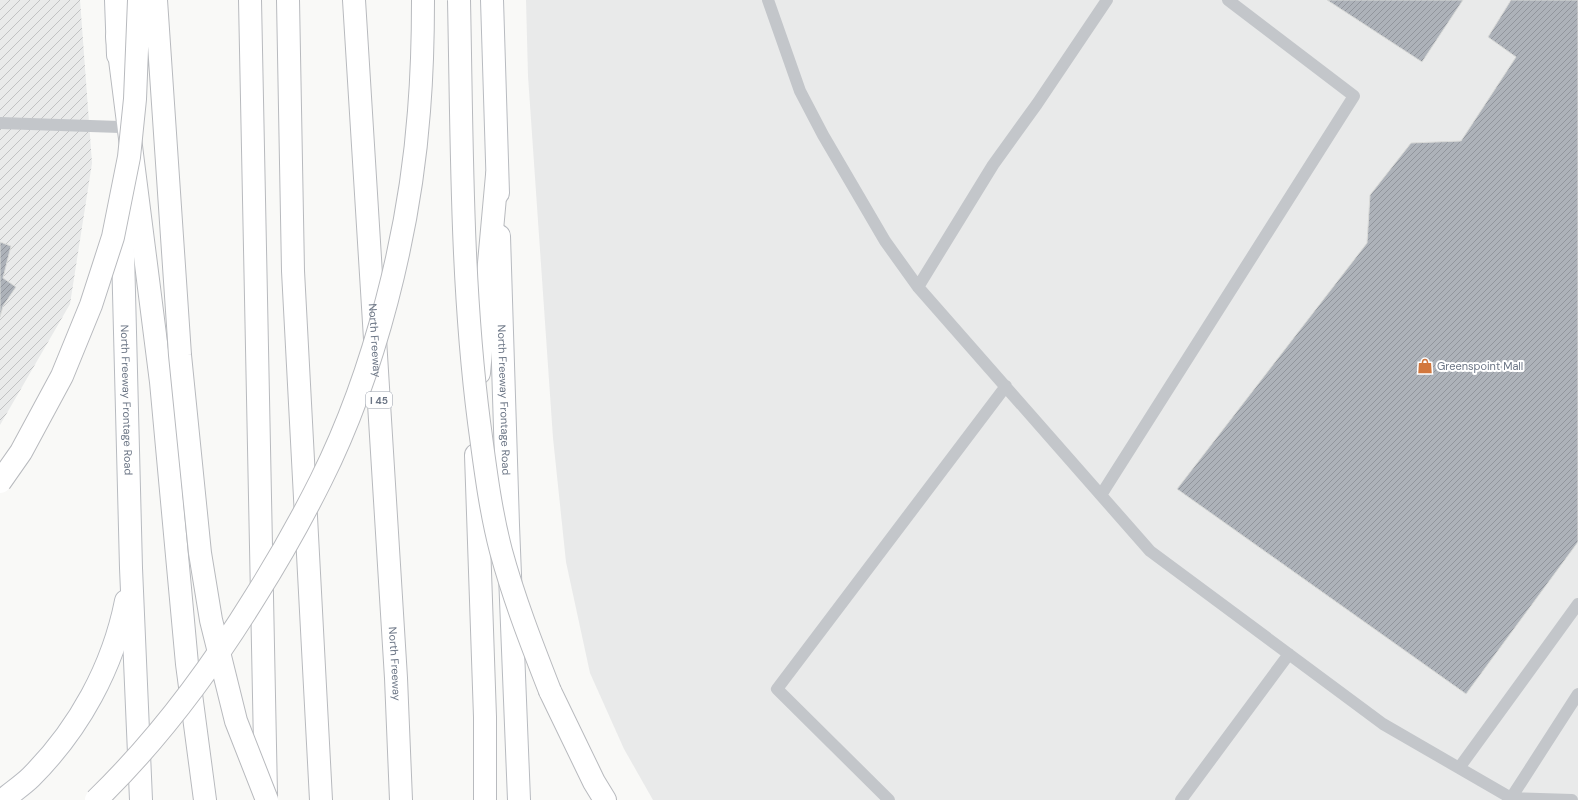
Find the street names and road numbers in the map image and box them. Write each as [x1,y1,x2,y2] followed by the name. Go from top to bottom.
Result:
[366,303,384,378] street label: North Freeway
[118,324,136,475] street label: North Freeway Frontage Road
[495,324,513,476] street label: North Freeway Frontage Road
[366,392,392,408] road number: I 45
[386,626,404,701] street label: North Freeway

